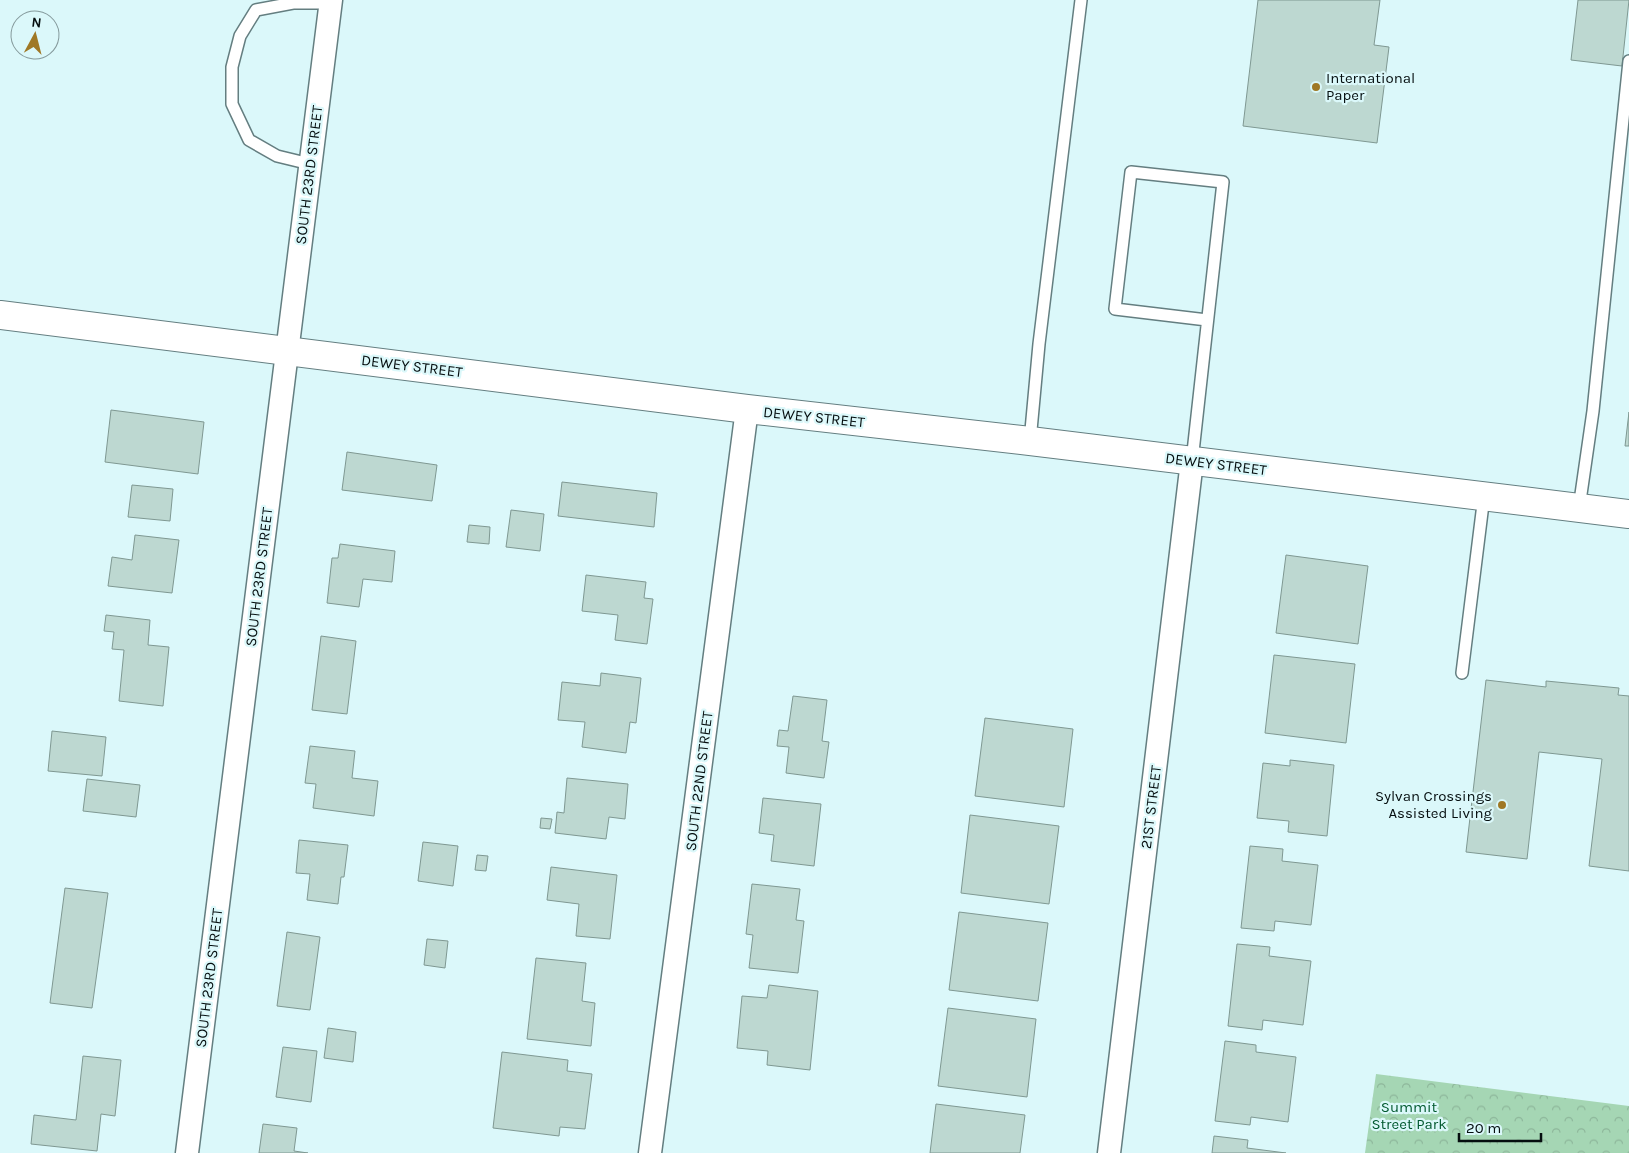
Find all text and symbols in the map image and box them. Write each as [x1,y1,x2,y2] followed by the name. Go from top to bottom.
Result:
[10,10,60,60] north arrow
[31,14,43,32] text: N
[1326,69,1415,104] place label: International Paper
[1310,81,1322,93] marker: International Paper
[292,104,327,246] street label: SOUTH 23RD STREET
[360,351,464,381] street label: DEWEY STREET
[762,403,866,431] street label: DEWEY STREET
[1164,449,1268,479] street label: DEWEY STREET
[242,506,277,648] street label: SOUTH 23RD STREET
[681,710,717,852] street label: SOUTH 22ND STREET
[1137,764,1165,850] street label: 21ST STREET
[1375,787,1493,822] place label: Sylvan Crossings Assisted Living
[1496,799,1508,811] marker: Sylvan Crossings Assisted Living
[192,907,227,1049] street label: SOUTH 23RD STREET
[1371,1098,1447,1133] park label: Summit Street Park
[1459,1110,1542,1142] scale bar
[1466,1119,1501,1137] text: 20 m

